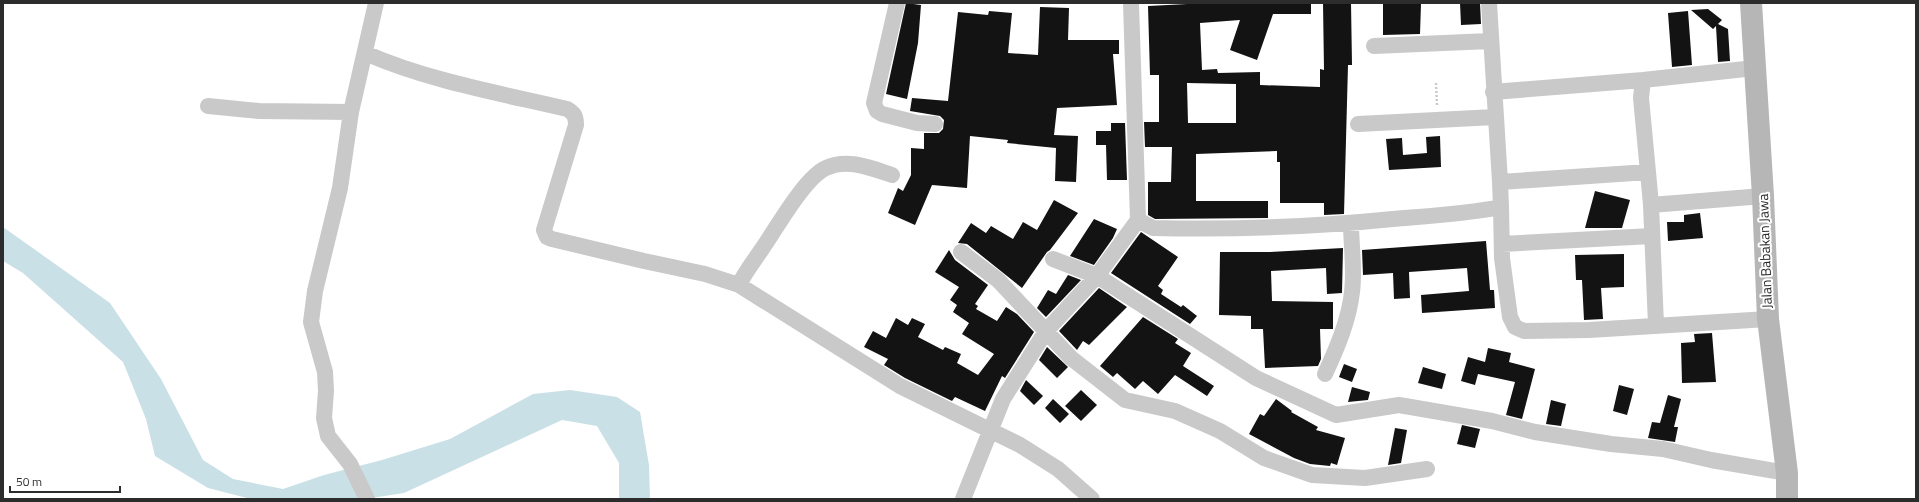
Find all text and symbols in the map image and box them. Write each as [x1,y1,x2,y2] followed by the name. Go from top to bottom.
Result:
[1752,193,1777,309] street label: Jalan Babakan Jawa
[10,468,120,494] scale bar
[16,472,42,491] text: 50 m

